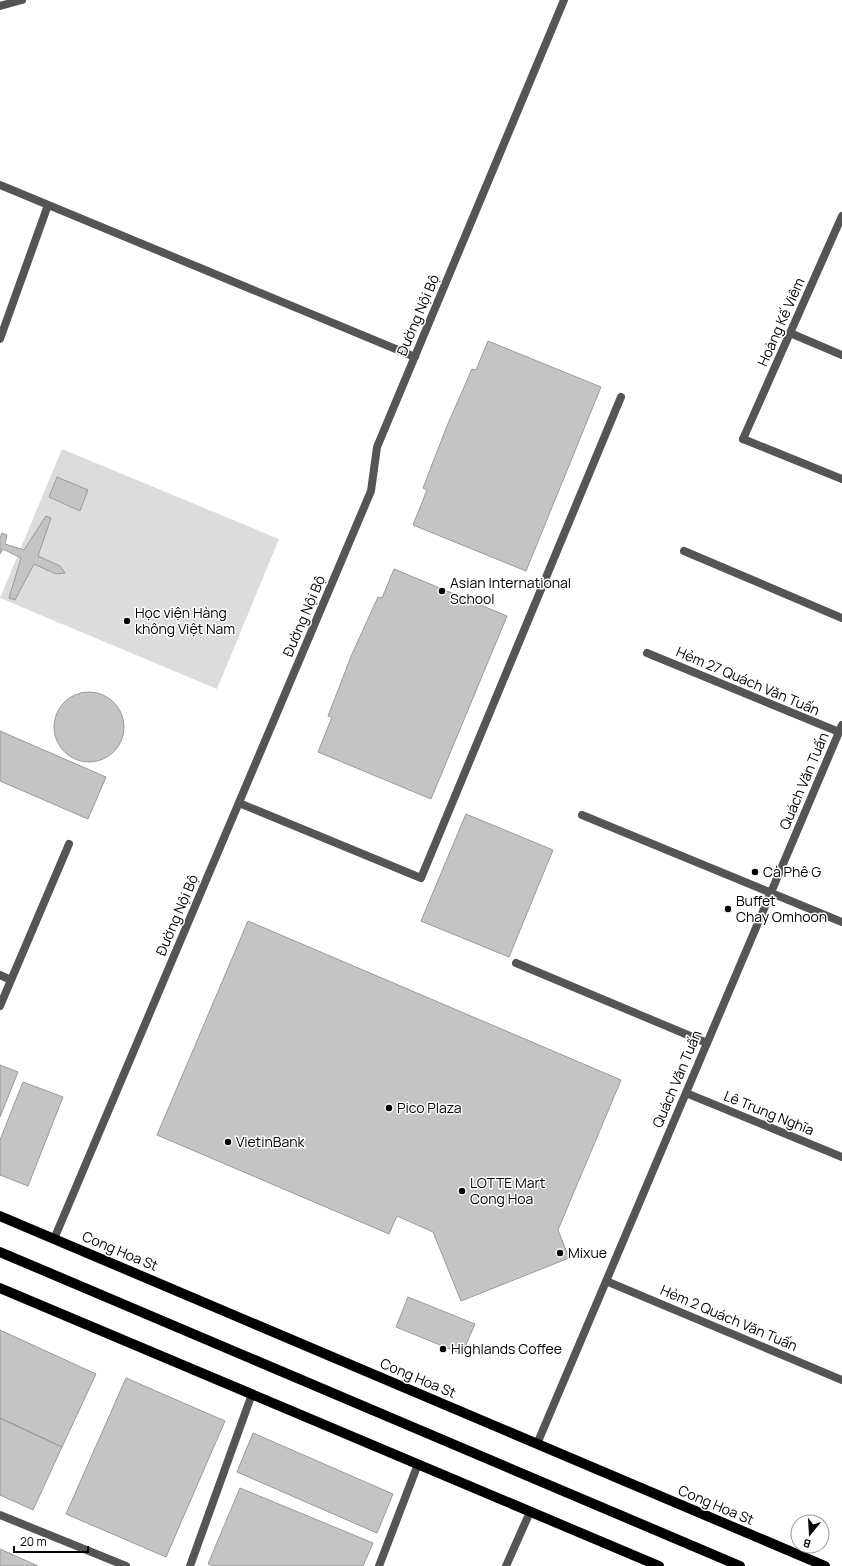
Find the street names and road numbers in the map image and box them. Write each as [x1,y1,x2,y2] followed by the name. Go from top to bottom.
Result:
[392,271,443,358] street label: Đường Nội Bộ
[753,274,809,369] street label: Hoàng Kế Viêm
[278,572,329,659] street label: Đường Nội Bộ
[674,642,823,719] street label: Hẻm 27 Quách Văn Tuấn
[775,729,833,832] street label: Quách Văn Tuấn
[151,871,202,958] street label: Đường Nội Bộ
[648,1027,706,1130] street label: Quách Văn Tuấn
[721,1086,817,1139] street label: Lê Trung Nghĩa
[79,1226,161,1275] street label: Cong Hoa St
[658,1280,801,1355] street label: Hẻm 2 Quách Văn Tuấn
[377,1353,459,1402] street label: Cong Hoa St
[675,1480,757,1529] street label: Cong Hoa St

